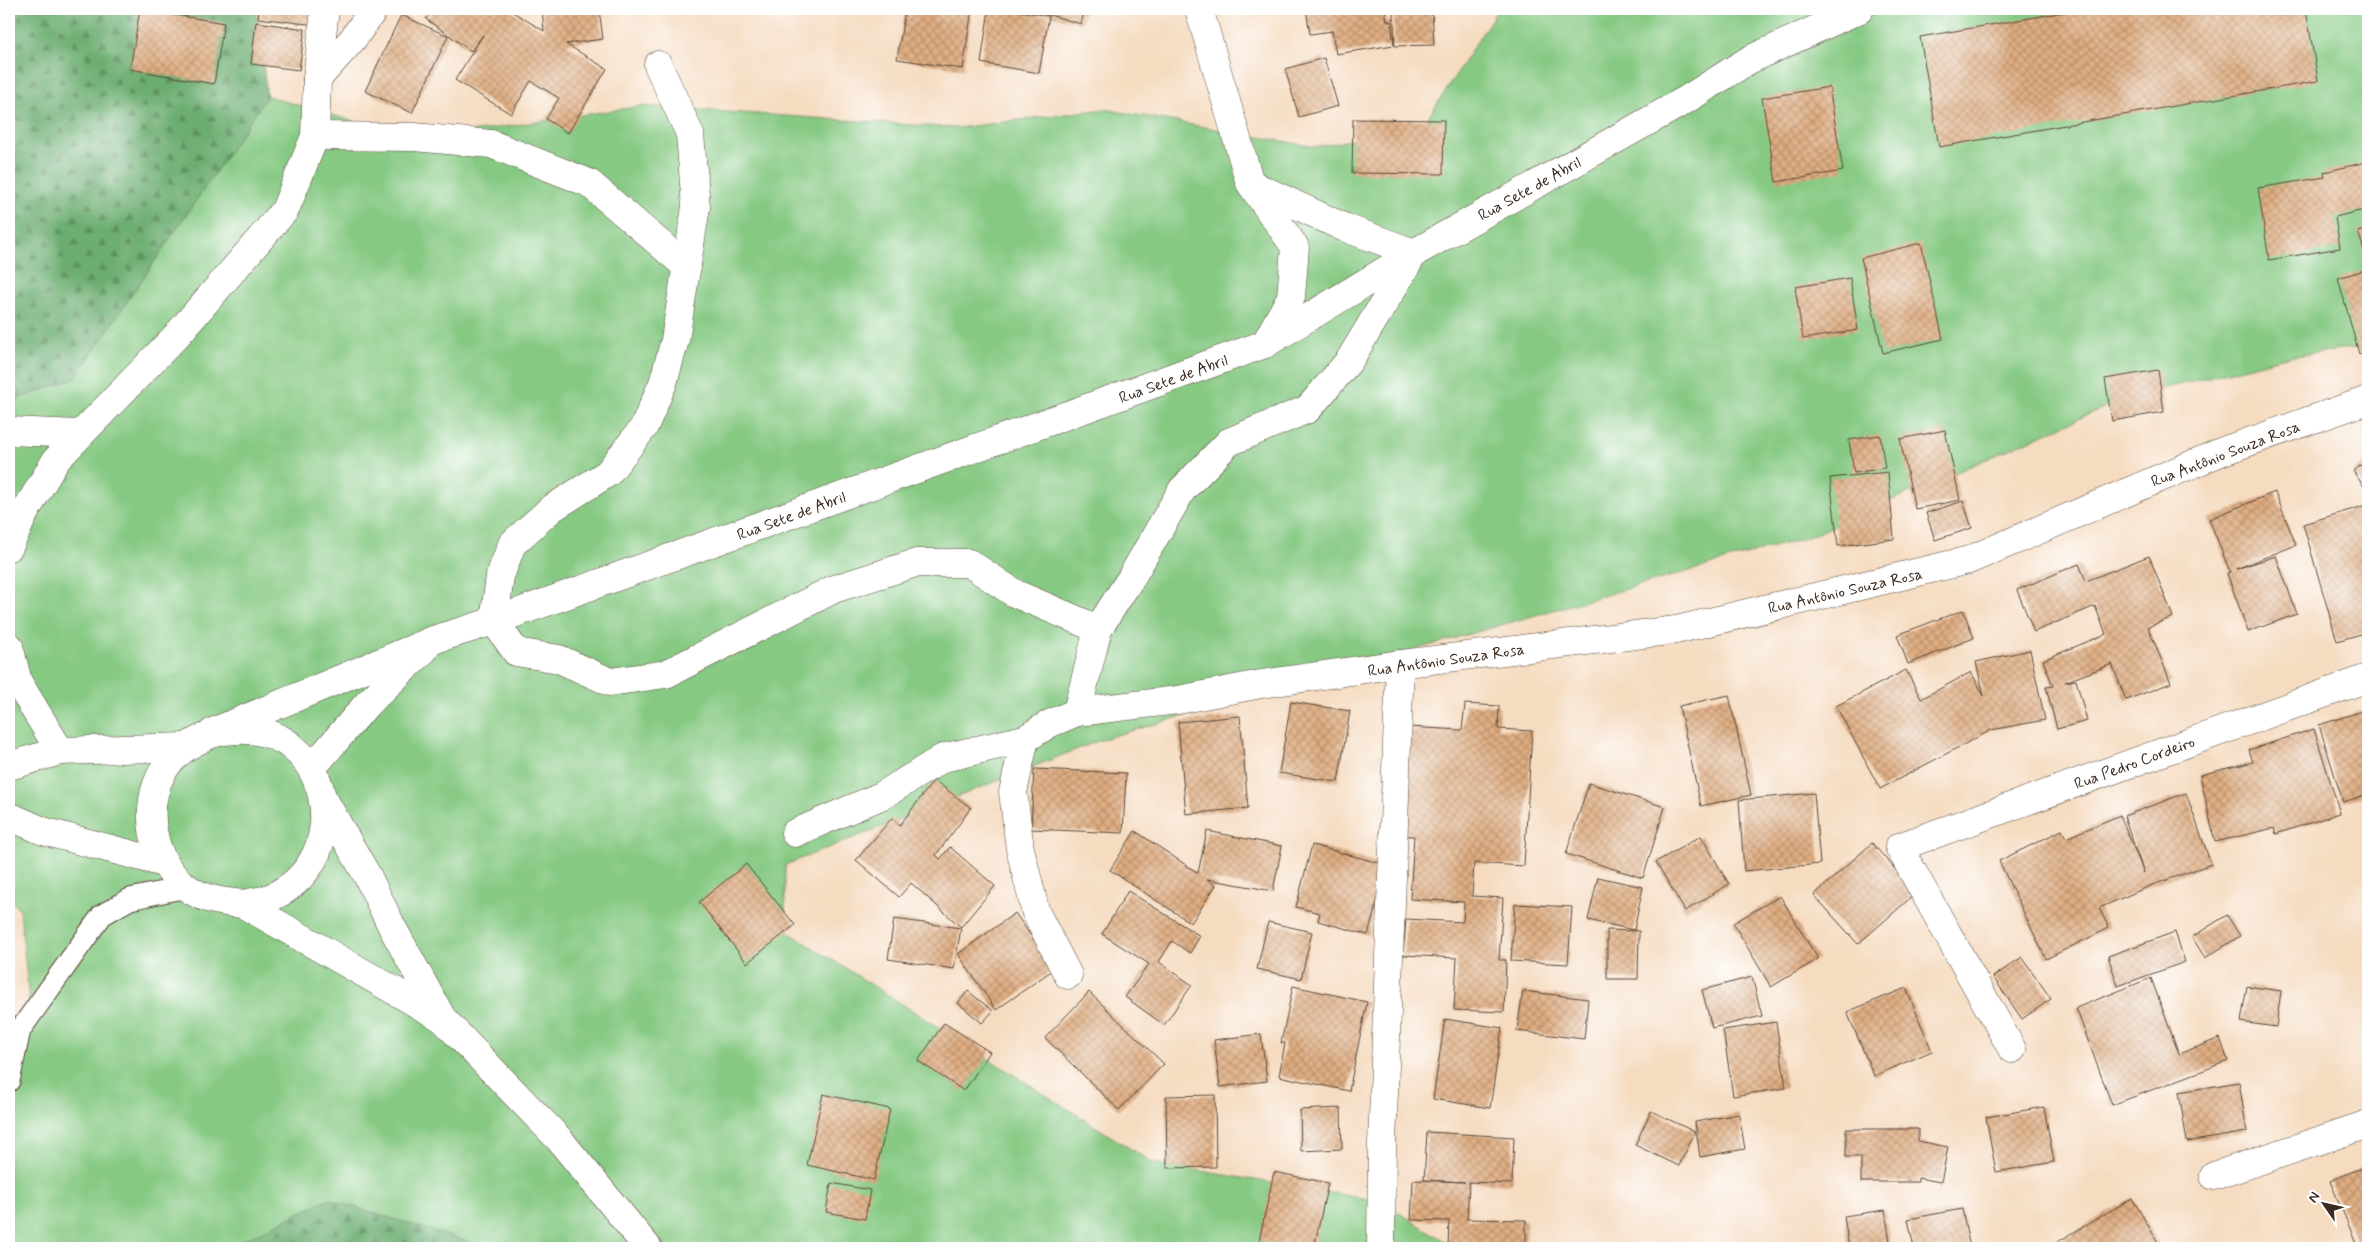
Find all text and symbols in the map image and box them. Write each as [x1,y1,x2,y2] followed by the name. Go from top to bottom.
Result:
[1475,152,1585,226] street label: Rua Sete de Abril
[1116,350,1231,409] street label: Rua Sete de Abril
[2148,416,2303,493] street label: Rua Antônio Souza Rosa
[734,487,849,546] street label: Rua Sete de Abril
[1766,563,1925,619] street label: Rua Antônio Souza Rosa
[1367,639,1526,682] street label: Rua Antônio Souza Rosa
[2071,732,2198,795] street label: Rua Pedro Cordeiro
[2300,1180,2350,1230] north arrow
[2304,1188,2324,1206] text: N

